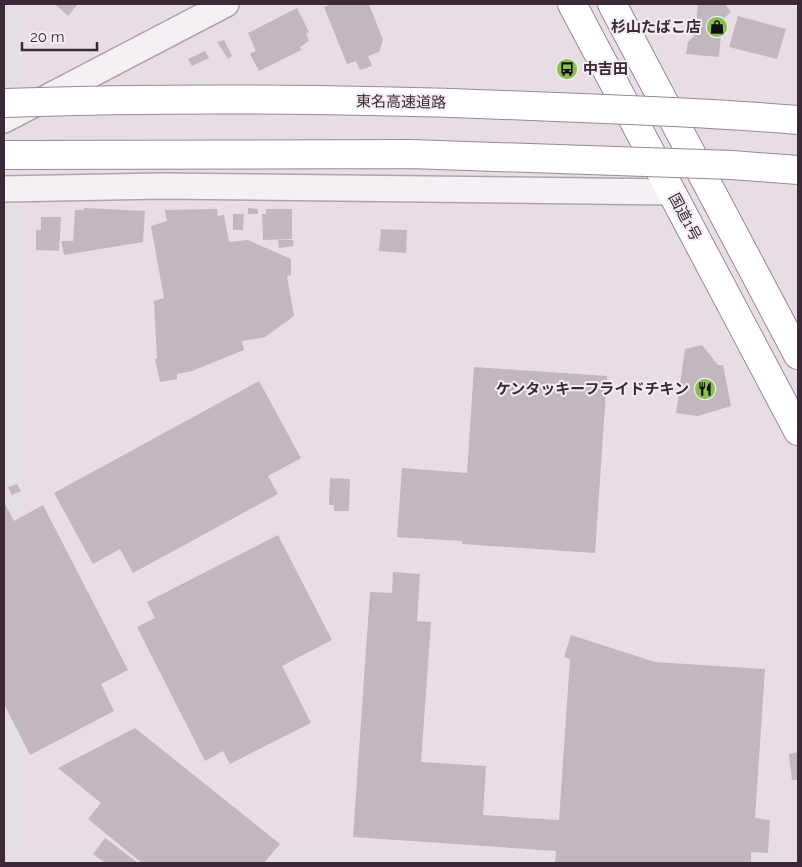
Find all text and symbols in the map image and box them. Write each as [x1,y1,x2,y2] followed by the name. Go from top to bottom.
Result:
[705,15,729,39] shop icon: 杉山たばこ店
[611,18,701,36] place label: 杉山たばこ店
[22,20,98,52] scale bar
[30,28,65,46] text: 20 m
[555,57,579,81] bus stop icon: 中吉田
[583,60,628,78] place label: 中吉田
[356,92,446,112] street label: 東名高速道路
[665,190,705,244] street label: 国道1号
[693,377,717,401] restaurant icon: ケンタッキーフライドチキン
[496,380,689,398] place label: ケンタッキーフライドチキン

